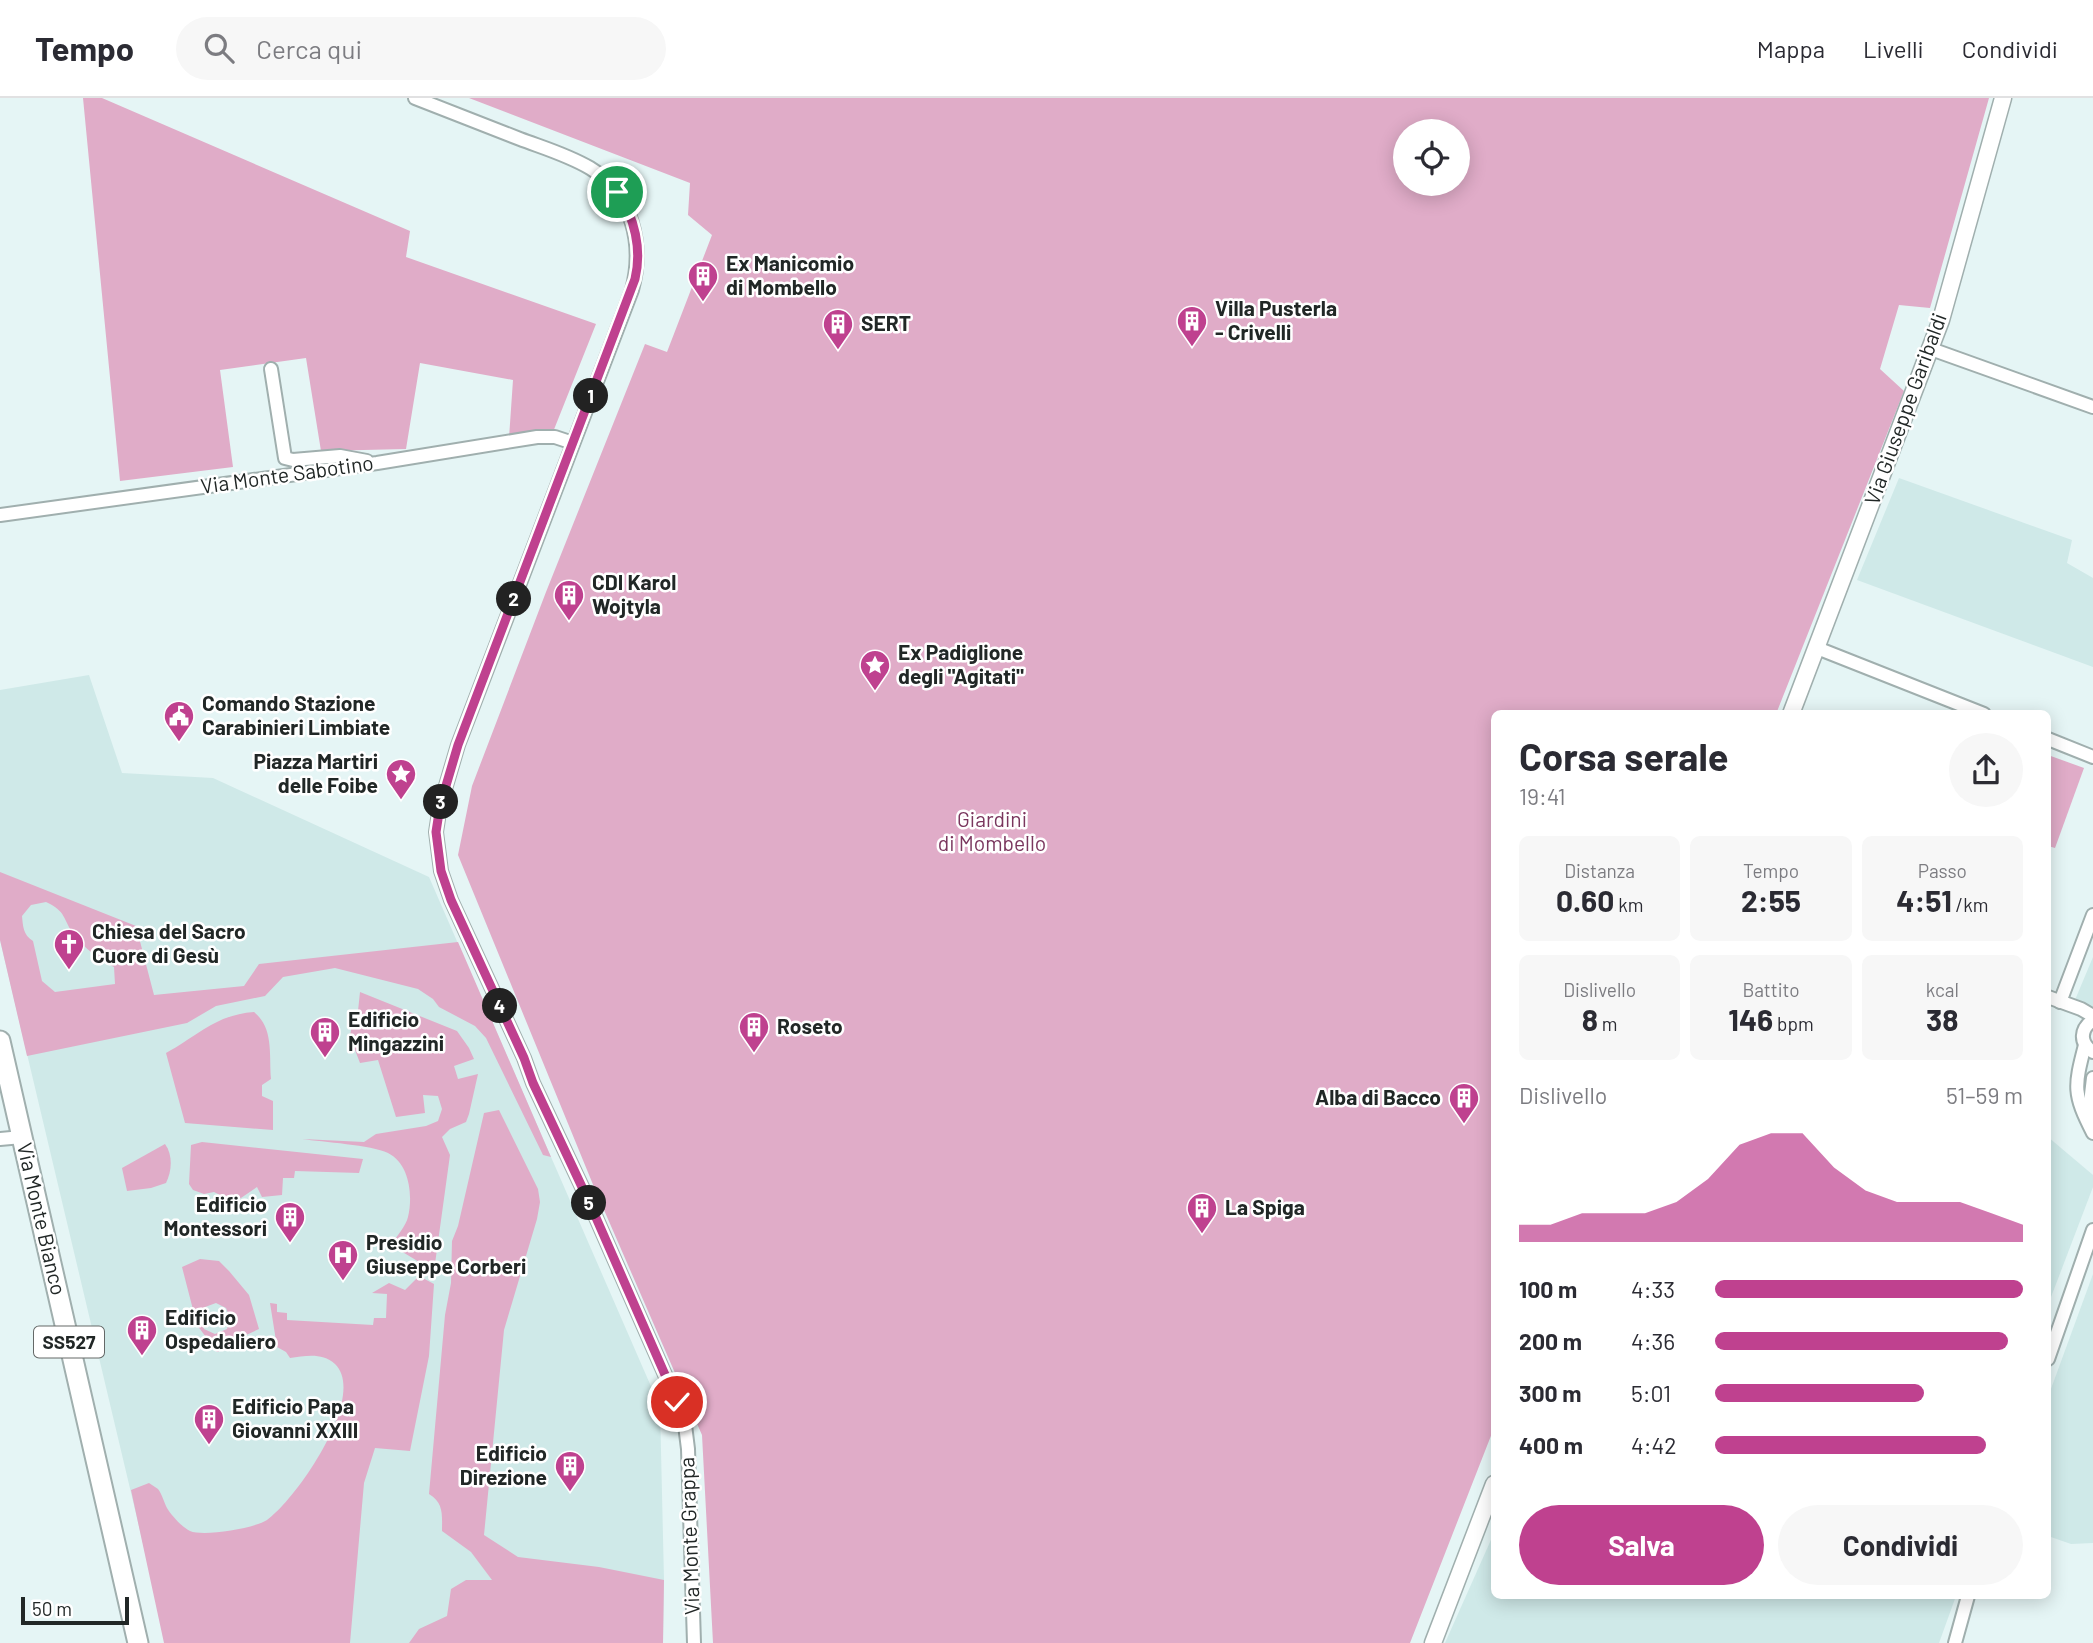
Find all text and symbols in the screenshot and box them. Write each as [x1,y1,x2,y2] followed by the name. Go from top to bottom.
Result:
[176,17,666,80] search box
[35,28,134,68] text: Tempo
[200,29,238,67] icon: search
[256,33,362,64] text: Cerca qui
[1757,34,1825,63] text: Mappa
[1863,34,1924,63] text: Livelli
[1962,34,2058,63] text: Condividi
[1393,119,1470,196] map controls
[1393,119,1470,196] button: locate
[587,162,647,222] pin
[598,173,636,211] icon: arrive
[726,250,854,299] place label: Ex Manicomio di Mombello
[686,259,720,303] building icon: Ex Manicomio di Mombello
[1215,295,1337,344] place label: Villa Pusterla - Crivelli
[1175,304,1209,348] building icon: Villa Pusterla - Crivelli
[821,307,855,351] building icon: SERT
[1858,309,1951,508] street label: Via Giuseppe Garibaldi
[861,310,911,335] place label: SERT
[574,378,608,414] pin: 1
[587,384,594,407] text: 1
[199,449,375,498] street label: Via Monte Sabotino
[592,569,676,618] place label: CDI Karol Wojtyla
[552,578,586,622] building icon: CDI Karol Wojtyla
[496,582,532,616] pin: 2
[508,587,519,610] text: 2
[898,639,1024,688] place label: Ex Padiglione degli "Agitati"
[858,648,892,692] place icon: Ex Padiglione degli "Agitati"
[202,690,390,739] place label: Comando Stazione Carabinieri Limbiate
[162,699,196,743] public building icon: Comando Stazione Carabinieri Limbiate
[1519,733,1728,779] text: Corsa serale
[1949,733,2023,807] button: share
[253,748,378,797] place label: Piazza Martiri delle Foibe
[384,757,418,801] place icon: Piazza Martiri delle Foibe
[1519,782,1565,810] text: 19:41
[424,784,458,820] pin: 3
[435,790,446,813] text: 3
[938,806,1046,855] park label: Giardini di Mombello
[1564,859,1635,882] text: Distanza
[1743,859,1799,882] text: Tempo
[1918,859,1967,882] text: Passo
[1556,882,1614,918] text: 0.60
[1741,882,1801,918] text: 2:55
[1896,882,1952,918] text: 4:51
[1614,893,1643,916] text: km
[1952,893,1988,916] text: /km
[92,918,246,967] place label: Chiesa del Sacro Cuore di Gesù
[52,927,86,971] church icon: Chiesa del Sacro Cuore di Gesù
[1563,978,1636,1001] text: Dislivello
[1742,978,1800,1001] text: Battito
[1926,978,1959,1001] text: kcal
[482,988,518,1024] pin: 4
[494,994,505,1017] text: 4
[1582,1001,1598,1037] text: 8
[1728,1001,1773,1037] text: 146
[1926,1001,1959,1037] text: 38
[348,1006,444,1055] place label: Edificio Mingazzini
[737,1010,771,1054] building icon: Roseto
[1598,1012,1618,1035] text: m
[1773,1012,1814,1035] text: bpm
[777,1013,843,1038] place label: Roseto
[308,1015,342,1059] building icon: Edificio Mingazzini
[1447,1081,1481,1125] building icon: Alba di Bacco
[1519,1081,1607,1109] text: Dislivello
[1946,1081,2023,1109] text: 51–59 m
[1315,1084,1441,1109] place label: Alba di Bacco
[13,1140,72,1297] street label: Via Monte Bianco
[572,1186,606,1220] pin: 5
[164,1191,267,1240] place label: Edificio Montessori
[583,1191,594,1214] text: 5
[1185,1191,1219,1235] building icon: La Spiga
[1225,1194,1305,1219] place label: La Spiga
[273,1200,307,1244] building icon: Edificio Montessori
[366,1229,526,1278] place label: Presidio Giuseppe Corberi
[326,1238,360,1282] hospital icon: Presidio Giuseppe Corberi
[1519,1275,1577,1303] text: 100 m
[1631,1275,1675,1303] text: 4:33
[165,1304,276,1353] place label: Edificio Ospedaliero
[125,1313,159,1357] building icon: Edificio Ospedaliero
[34,1326,104,1358] road number: SS527
[1519,1327,1582,1355] text: 200 m
[1631,1327,1675,1355] text: 4:36
[647,1372,707,1432] pin
[1519,1379,1581,1407] text: 300 m
[1631,1379,1671,1407] text: 5:01
[658,1383,696,1421] icon: check
[232,1393,358,1442] place label: Edificio Papa Giovanni XXIII
[192,1402,226,1446] building icon: Edificio Papa Giovanni XXIII
[1519,1431,1583,1459] text: 400 m
[1631,1431,1676,1459] text: 4:42
[460,1440,547,1489] place label: Edificio Direzione
[553,1449,587,1493] building icon: Edificio Direzione
[673,1457,704,1616] street label: Via Monte Grappa
[1519,1505,1764,1585] button: Salva
[1778,1505,2023,1585] button: Condividi
[21,1594,130,1626] scale bar
[32,1597,72,1620] text: 50 m

